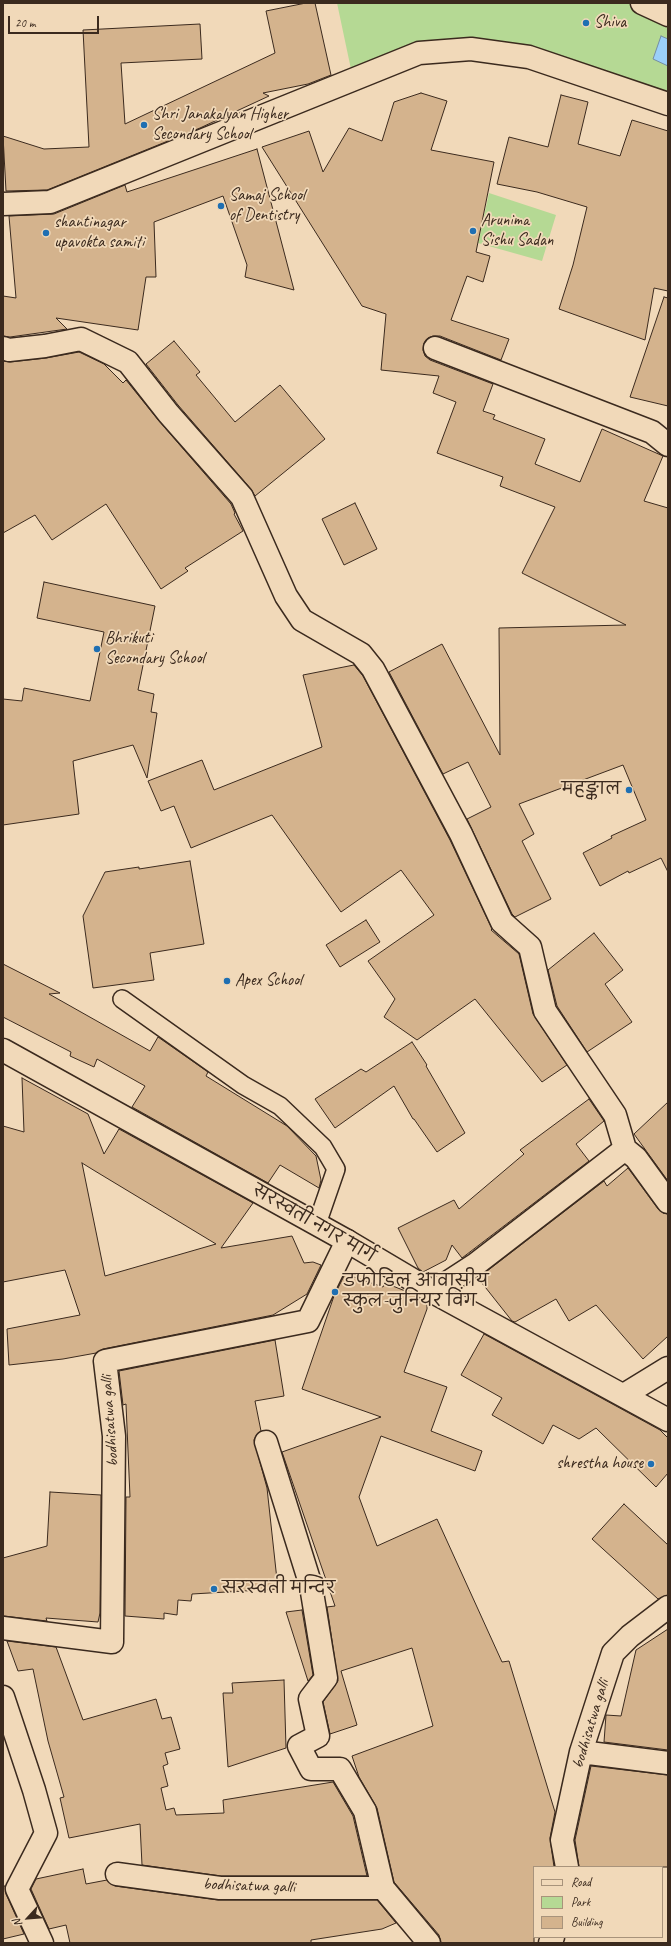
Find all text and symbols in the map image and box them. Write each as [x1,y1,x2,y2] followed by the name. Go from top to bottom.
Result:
[10,8,101,34] scale bar
[594,13,626,33] place label: Shiva
[15,15,35,31] text: 20 m
[581,18,591,28] marker: Shiva
[152,105,288,145] place label: Shri Janakalyan Higher Secondary School
[139,120,149,130] marker: Shri Janakalyan Higher Secondary School
[229,186,305,226] place label: Samaj School of Dentistry
[216,201,226,211] marker: Samaj School of Dentistry
[481,211,553,251] place label: Arunima Sishu Sadan
[54,213,144,253] place label: shantinagar upavokta samiti
[468,226,478,236] marker: Arunima Sishu Sadan
[41,228,51,238] marker: shantinagar upavokta samiti
[105,629,204,669] place label: Bhrikuti Secondary School
[92,644,102,654] marker: Bhrikuti Secondary School
[562,780,621,800] place label: महङ्काल
[624,785,634,795] marker: महङ्काल
[235,971,302,991] place label: Apex School
[222,976,232,986] marker: Apex School
[249,1181,379,1267] street label: सरस्वती नगर मार्ग
[343,1272,489,1312] place label: डफोडिल आवासीय स्कुल-जुनियर विंग
[330,1287,340,1297] marker: डफोडिल आवासीय स्कुल-जुनियर विंग
[97,1374,123,1468] street label: bodhisatwa galli
[556,1454,643,1474] place label: shrestha house
[646,1459,656,1469] marker: shrestha house
[222,1579,335,1599] place label: सरस्वती मन्दिर
[209,1584,219,1594] marker: सरस्वती मन्दिर
[568,1677,614,1771] street label: bodhisatwa galli
[533,1866,663,1938] legend
[203,1874,295,1898] street label: bodhisatwa galli
[571,1874,591,1890] text: Road
[571,1894,590,1910] text: Park
[8,1898,48,1938] north arrow
[571,1914,603,1930] text: Building
[9,1917,25,1929] text: N

